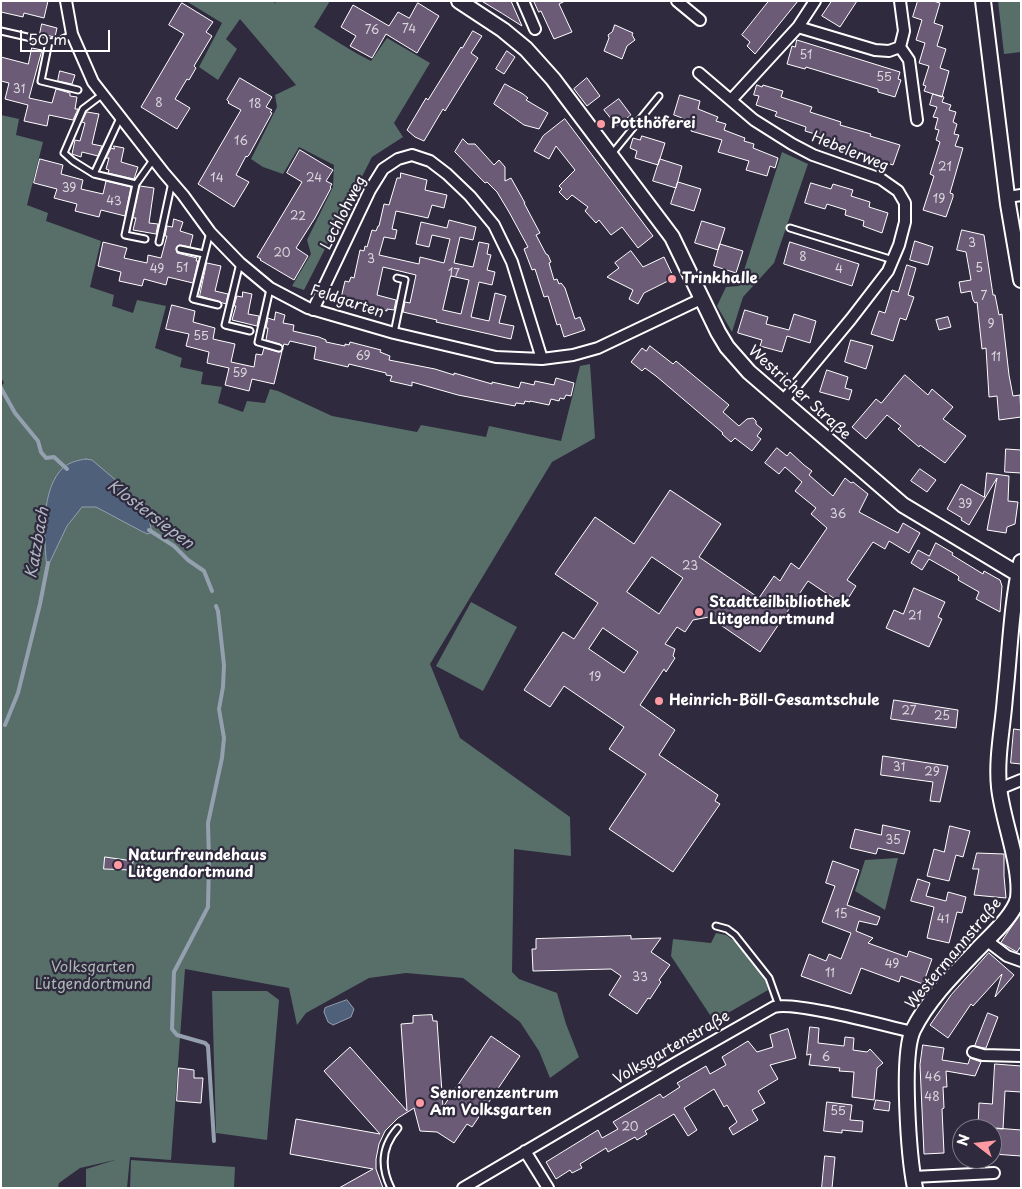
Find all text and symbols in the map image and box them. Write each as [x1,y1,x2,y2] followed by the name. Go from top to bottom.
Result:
[22,20,112,52] scale bar
[402,23,416,37] house number: 74
[365,24,379,38] house number: 76
[28,27,67,50] text: 50 m
[800,49,812,63] house number: 51
[876,71,892,85] house number: 55
[13,83,25,97] house number: 31
[155,97,163,111] house number: 8
[249,98,261,112] house number: 18
[611,115,696,133] place label: Potthöferei
[595,118,607,130] marker: Potthöferei
[809,128,891,176] street label: Hebelerweg
[234,135,248,149] house number: 16
[938,161,952,175] house number: 21
[210,172,224,186] house number: 14
[306,172,322,186] house number: 24
[318,173,370,253] street label: Lechlohweg
[62,182,76,196] house number: 39
[933,193,945,207] house number: 19
[106,195,122,209] house number: 43
[290,210,306,224] house number: 22
[968,237,976,251] house number: 3
[273,247,291,261] house number: 20
[799,251,807,265] house number: 8
[367,253,375,267] house number: 3
[176,262,188,276] house number: 51
[975,262,983,276] house number: 5
[150,263,164,277] house number: 49
[835,263,843,277] house number: 4
[448,267,460,281] house number: 17
[682,270,758,288] place label: Trinkhalle
[666,273,678,285] marker: Trinkhalle
[308,282,386,322] street label: Feldgarten
[981,290,987,304] house number: 7
[987,318,995,332] house number: 9
[193,330,209,344] house number: 55
[744,342,854,444] street label: Westricher Straße
[355,350,371,364] house number: 69
[991,351,1001,365] house number: 11
[233,367,247,381] house number: 59
[103,476,197,554] water label: Klostersiepen
[958,498,972,512] house number: 39
[22,506,54,580] water label: Katzbach
[830,508,846,522] house number: 36
[682,560,698,574] house number: 23
[709,594,851,629] place label: Stadtteilbibliothek Lütgendortmund
[693,606,705,618] marker: Stadtteilbibliothek Lütgendortmund
[908,610,922,624] house number: 21
[589,671,601,685] house number: 19
[669,692,879,710] place label: Heinrich-Böll-Gesamtschule
[653,695,665,707] marker: Heinrich-Böll-Gesamtschule
[902,705,916,719] house number: 27
[934,710,950,724] house number: 25
[893,761,905,775] house number: 31
[924,766,940,780] house number: 29
[885,834,901,848] house number: 35
[128,847,267,882] place label: Naturfreundehaus Lütgendortmund
[112,859,124,871] marker: Naturfreundehaus Lütgendortmund
[902,895,1006,1013] street label: Westermannstraße
[834,908,848,922] house number: 15
[937,913,949,927] house number: 41
[885,958,899,972] house number: 49
[35,959,151,994] park label: Volksgarten Lütgendortmund
[825,967,835,981] house number: 11
[632,971,648,985] house number: 33
[611,1007,733,1089] street label: Volksgartenstraße
[822,1051,830,1065] house number: 6
[925,1071,941,1085] house number: 46
[430,1085,559,1120] place label: Seniorenzentrum Am Volksgarten
[924,1091,940,1105] house number: 48
[414,1097,426,1109] marker: Seniorenzentrum Am Volksgarten
[830,1105,846,1119] house number: 55
[952,1119,1002,1169] north arrow
[621,1121,639,1135] house number: 20
[951,1132,975,1148] text: N

